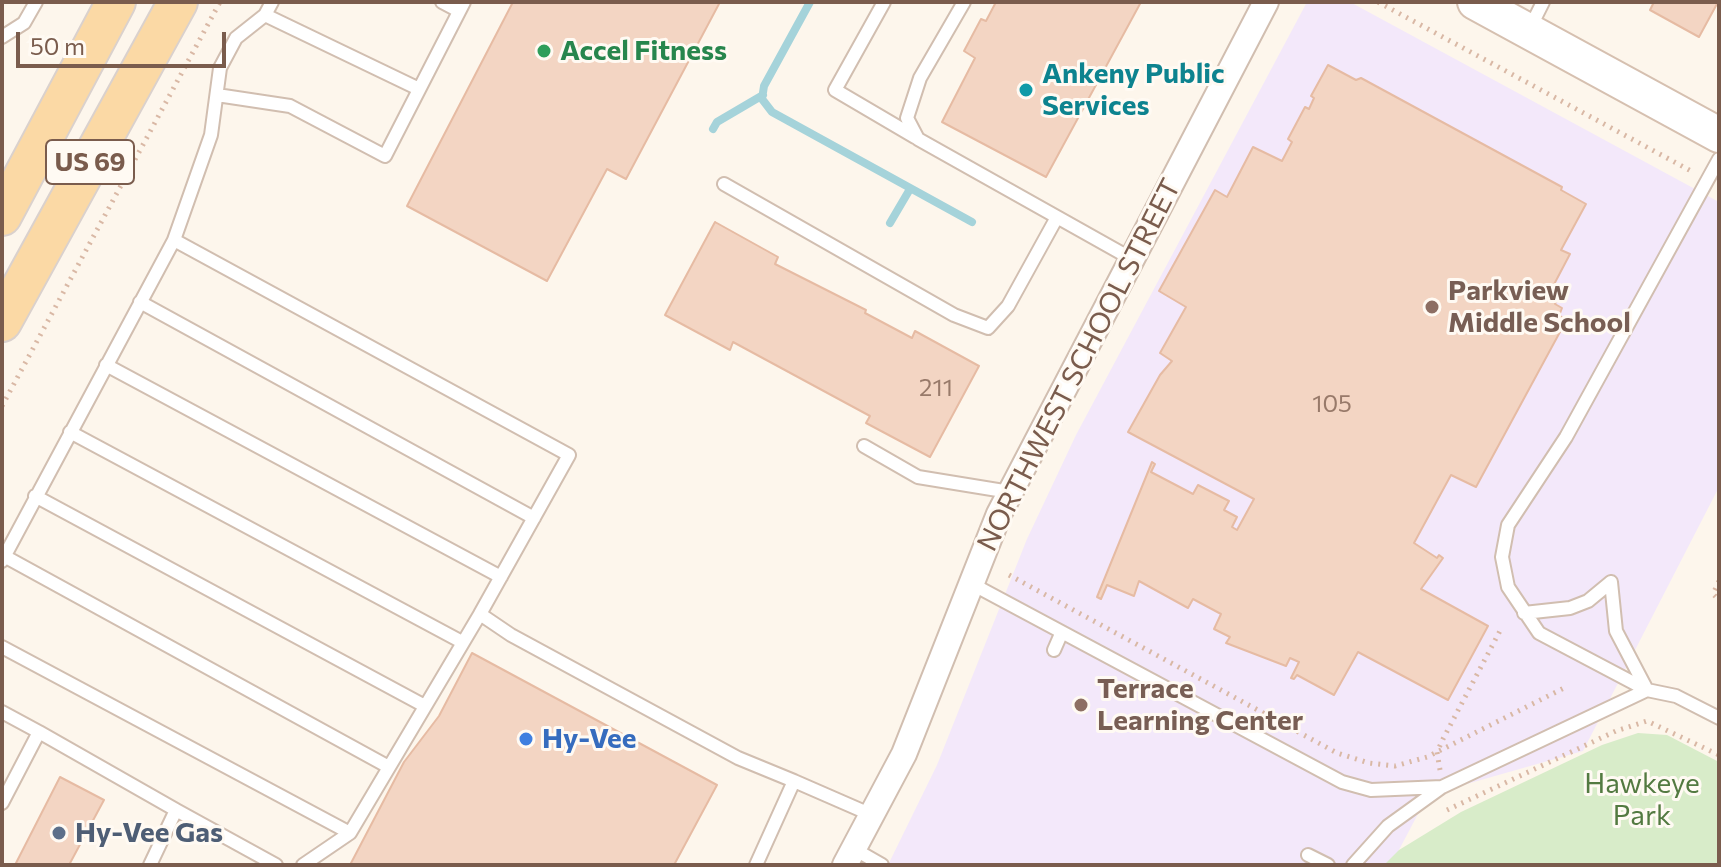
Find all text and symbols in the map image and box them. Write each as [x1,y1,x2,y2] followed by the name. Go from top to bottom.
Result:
[20,16,230,66] scale bar
[30,31,85,60] text: 50 m
[560,34,727,68] place label: Accel Fitness
[535,42,553,60] marker: Accel Fitness
[1042,57,1225,123] place label: Ankeny Public Services
[1017,81,1035,99] marker: Ankeny Public Services
[46,140,134,184] road number: US 69
[970,173,1188,557] street label: NORTHWEST SCHOOL STREET
[1448,274,1631,340] place label: Parkview Middle School
[1423,298,1441,316] marker: Parkview Middle School
[919,374,953,402] house number: 211
[1312,390,1352,418] house number: 105
[1097,672,1303,738] place label: Terrace Learning Center
[1072,696,1090,714] marker: Terrace Learning Center
[542,722,637,756] place label: Hy-Vee
[517,730,535,748] marker: Hy-Vee
[1584,767,1700,833] park label: Hawkeye Park
[75,816,223,850] place label: Hy-Vee Gas
[50,824,68,842] marker: Hy-Vee Gas

